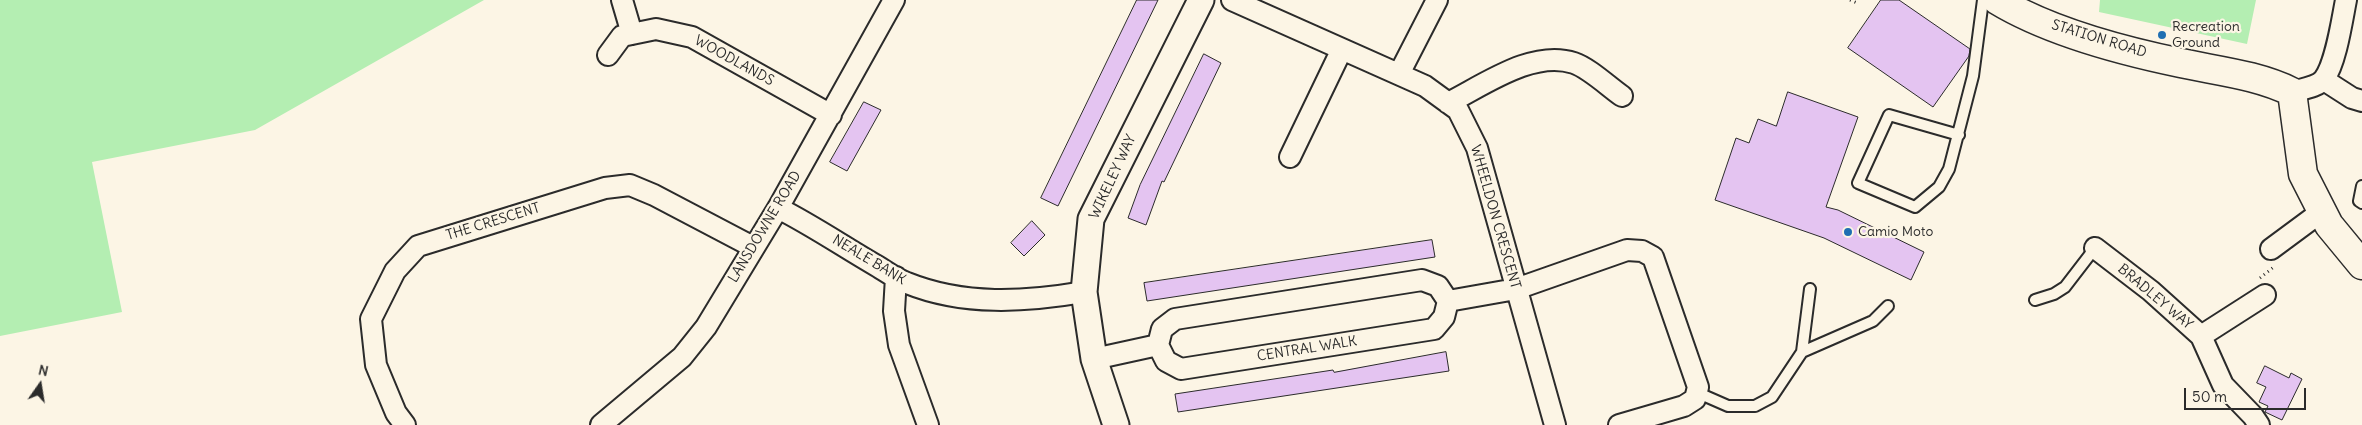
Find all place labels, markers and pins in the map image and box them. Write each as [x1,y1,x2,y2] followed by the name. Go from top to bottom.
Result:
[2172,19,2240,52] place label: Recreation Ground
[2156,29,2168,41] marker: Recreation Ground
[1858,224,1933,240] place label: Camio Moto
[1842,226,1854,238] marker: Camio Moto

